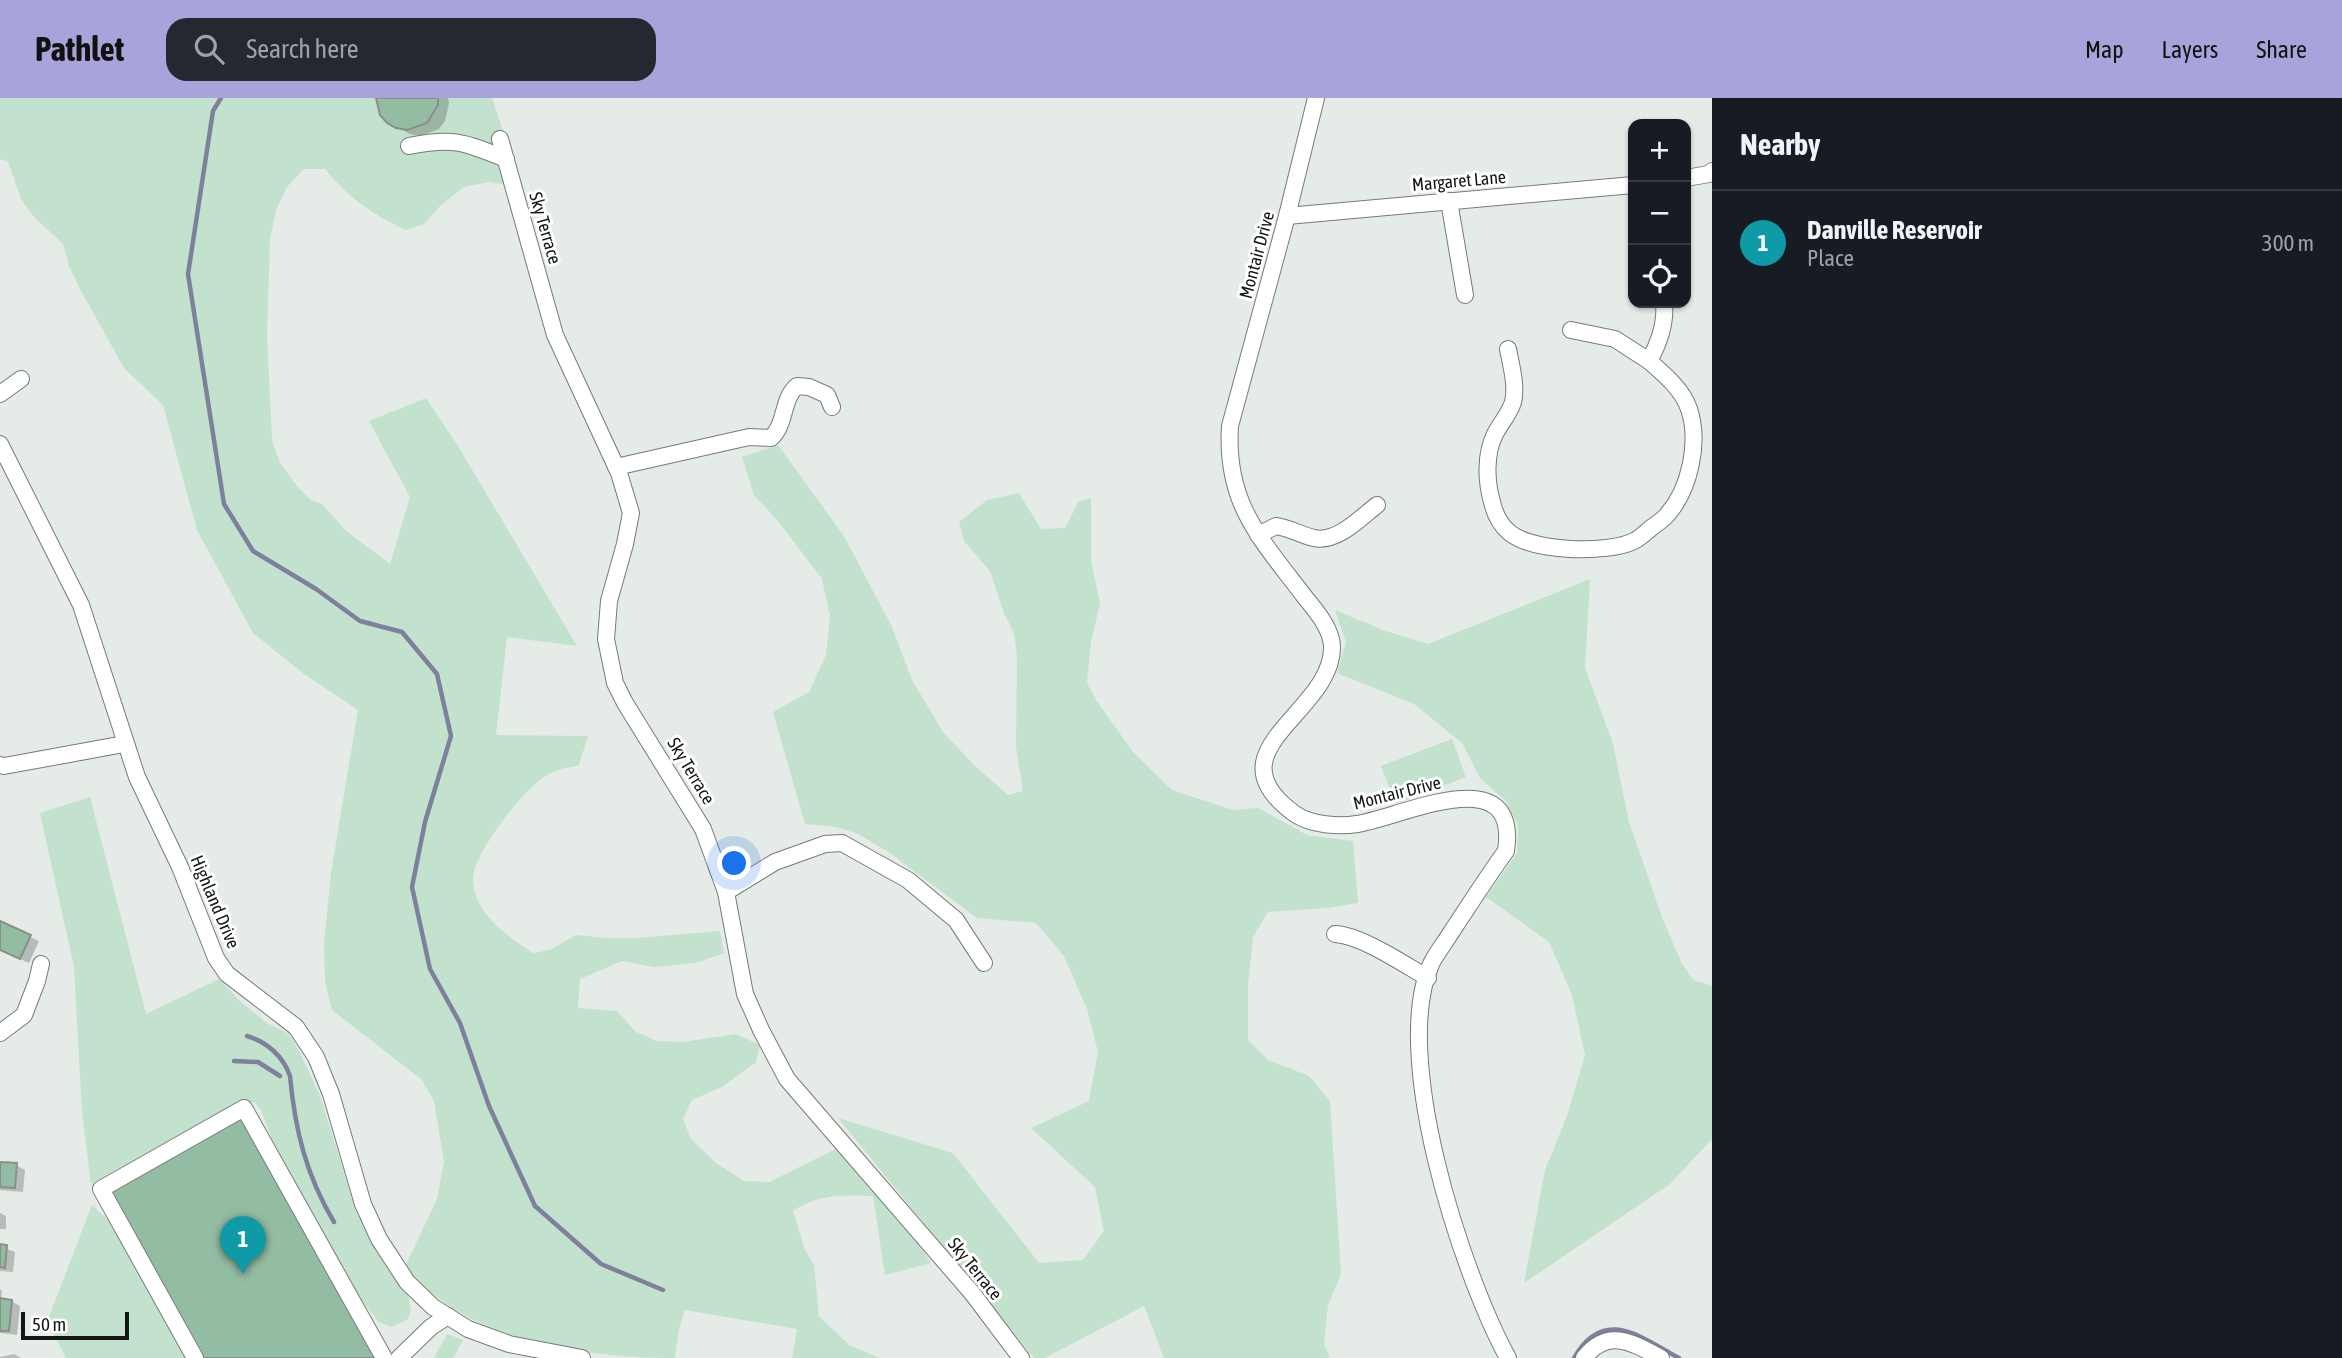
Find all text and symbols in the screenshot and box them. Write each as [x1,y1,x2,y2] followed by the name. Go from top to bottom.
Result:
[166,18,656,81] search box
[35,30,124,68] text: Pathlet
[190,30,228,68] icon: search
[246,34,358,64] text: Search here
[2085,36,2124,63] text: Map
[2162,36,2218,63] text: Layers
[2256,36,2307,63] text: Share
[1628,119,1691,308] map controls
[1628,119,1691,182] button: +
[1740,127,1820,161] text: Nearby
[1411,166,1507,195] street label: Margaret Lane
[1628,182,1691,245] button: −
[525,189,566,266] street label: Sky Terrace
[1235,209,1278,301] street label: Montair Drive
[1807,215,1982,245] text: Danville Reservoir
[1758,230,1768,256] text: 1
[2262,230,2314,256] text: 300 m
[1628,245,1691,308] button: locate
[1807,245,1854,271] text: Place
[663,734,719,808] street label: Sky Terrace
[1351,771,1443,814] street label: Montair Drive
[717,846,751,880] your location
[186,852,244,951] street label: Highland Drive
[220,1216,266,1274] pin: 1
[944,1233,1007,1304] street label: Sky Terrace
[21,1309,130,1341] scale bar
[32,1313,66,1335] text: 50 m

